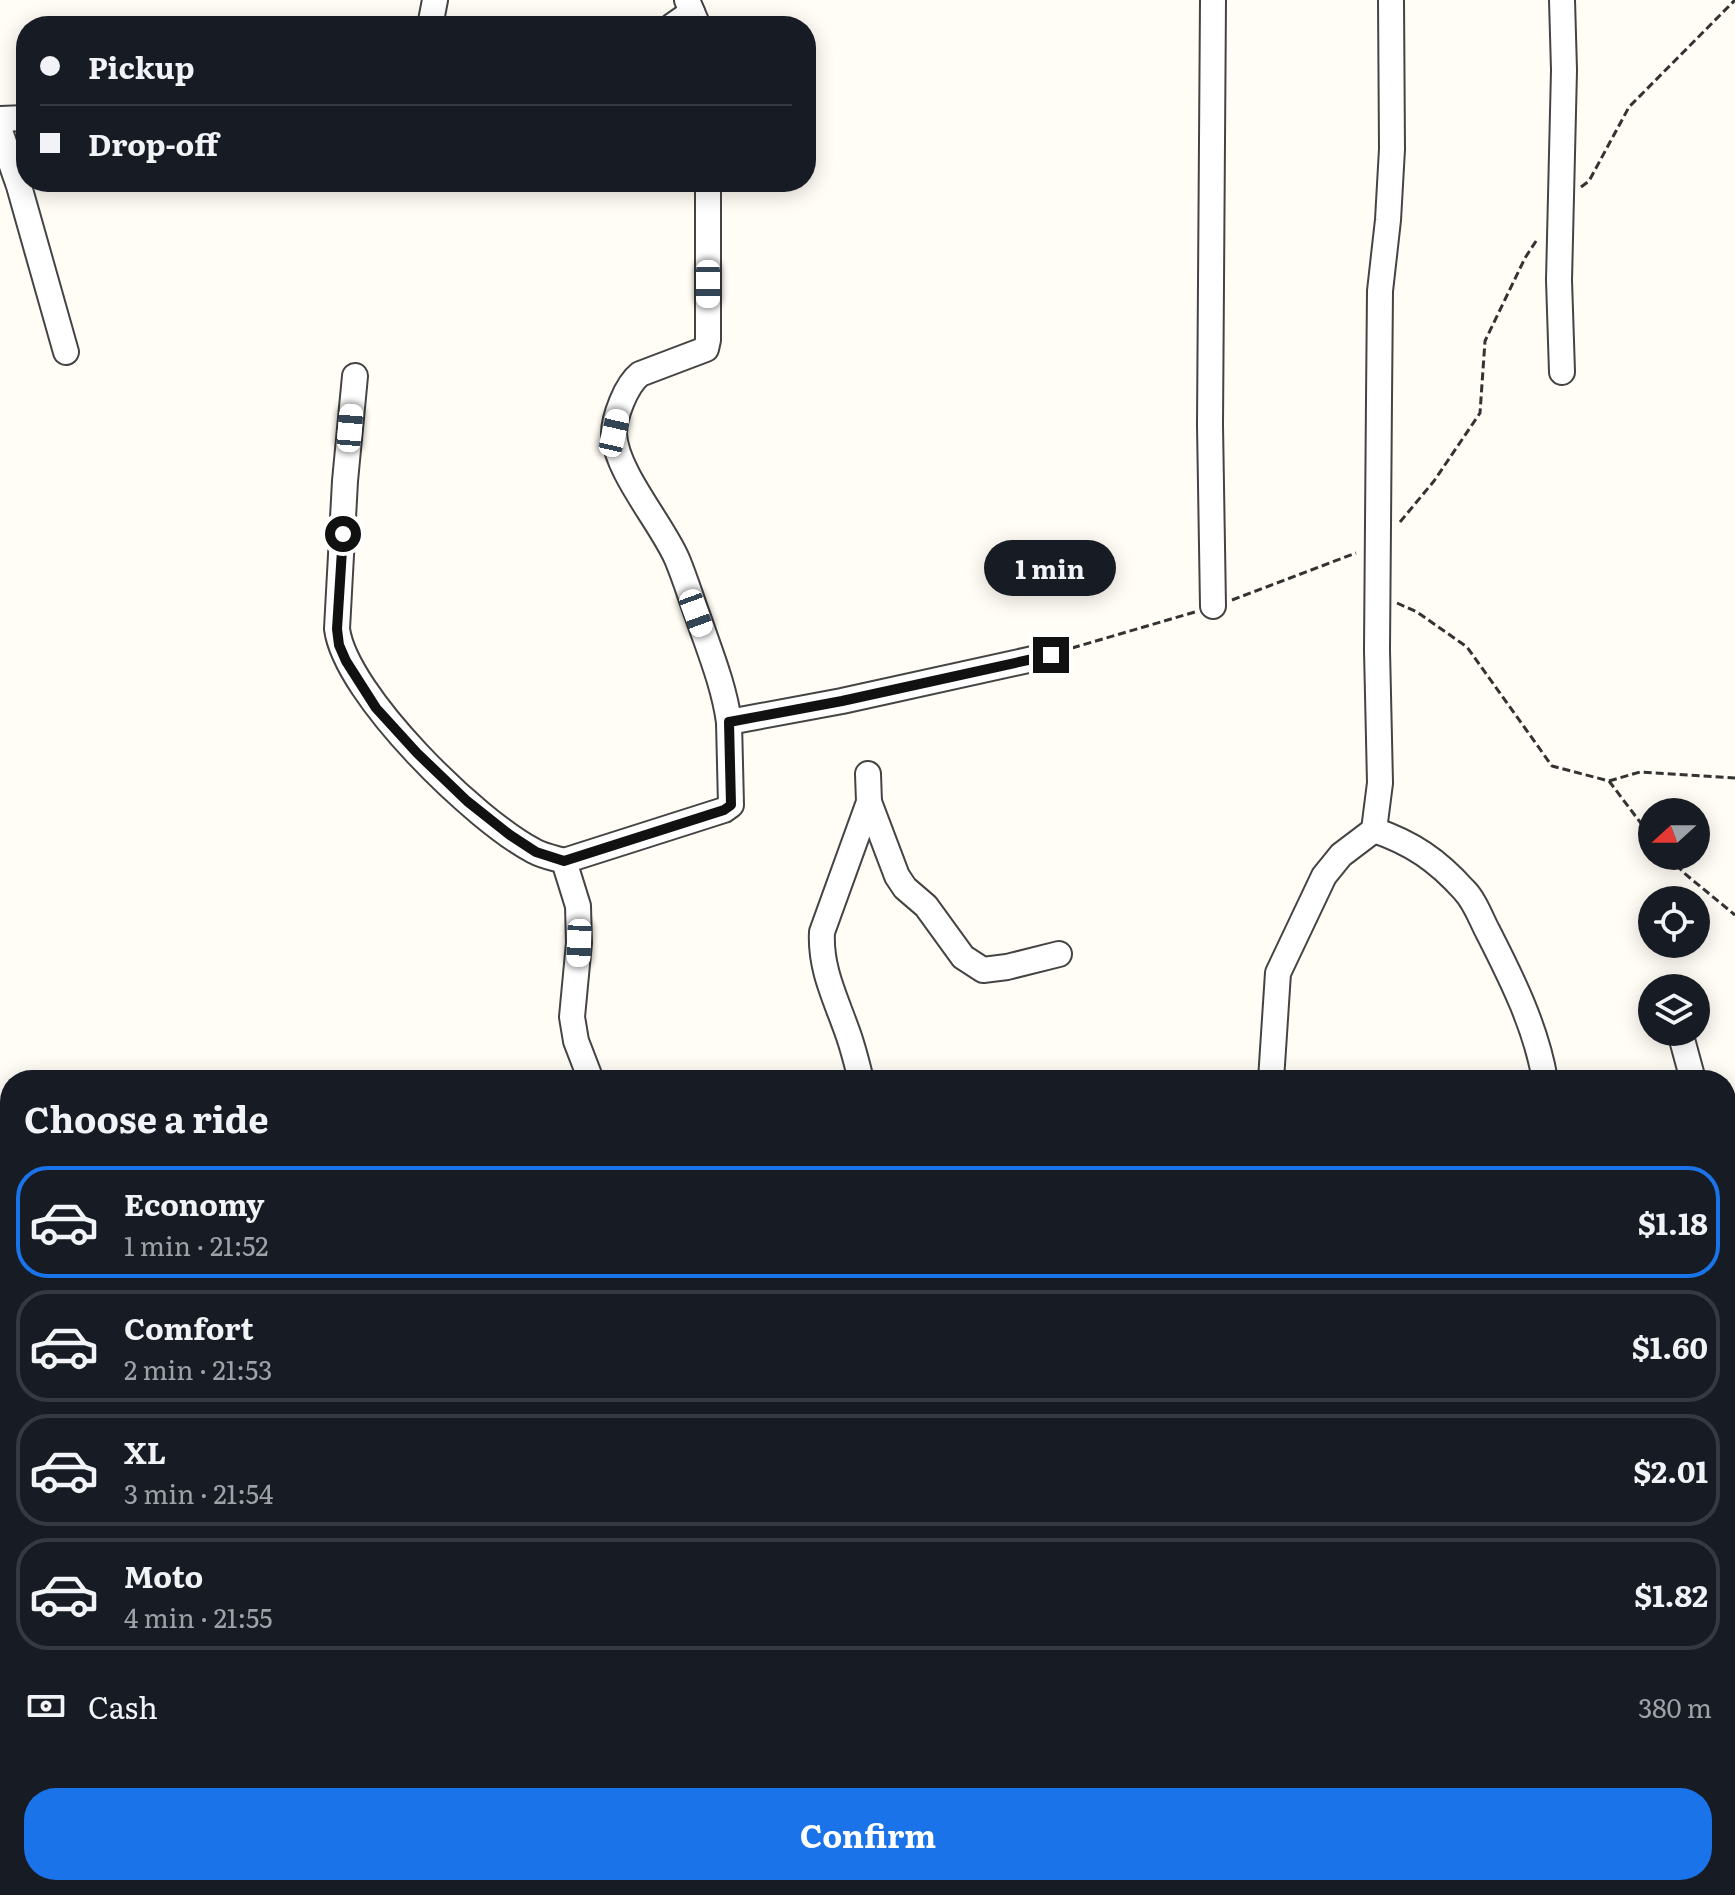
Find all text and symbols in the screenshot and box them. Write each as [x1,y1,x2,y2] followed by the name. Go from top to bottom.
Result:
[88,44,195,88] text: Pickup
[88,121,218,165] text: Drop-off
[696,260,720,308] car
[336,403,364,453] car
[597,407,631,459] car
[325,516,361,552] route start
[985,539,1117,595] callout: 1 min
[1015,548,1085,587] text: 1 min
[677,586,715,640] car
[1033,637,1069,673] route end
[1638,798,1710,870] north arrow
[1638,798,1710,1046] map controls
[1638,886,1710,958] button: locate
[566,919,592,967] car
[1638,974,1710,1046] button: layers
[24,1091,269,1144] text: Choose a ride
[124,1181,264,1225] text: Economy
[28,1186,100,1258] icon: car
[1638,1200,1708,1244] text: $1.18
[124,1225,268,1264] text: 1 min · 21:52
[124,1305,254,1349] text: Comfort
[28,1310,100,1382] icon: car
[1632,1324,1708,1368] text: $1.60
[124,1349,272,1388] text: 2 min · 21:53
[124,1429,166,1473] text: XL
[28,1434,100,1506] icon: car
[1633,1448,1708,1492] text: $2.01
[124,1473,273,1512] text: 3 min · 21:54
[124,1553,203,1597] text: Moto
[28,1558,100,1630] icon: car
[1634,1572,1708,1616] text: $1.82
[124,1597,273,1636] text: 4 min · 21:55
[24,1684,68,1728] icon: cash
[88,1684,158,1728] text: Cash
[1638,1687,1712,1726] text: 380 m
[24,1788,1712,1880] button: Confirm

